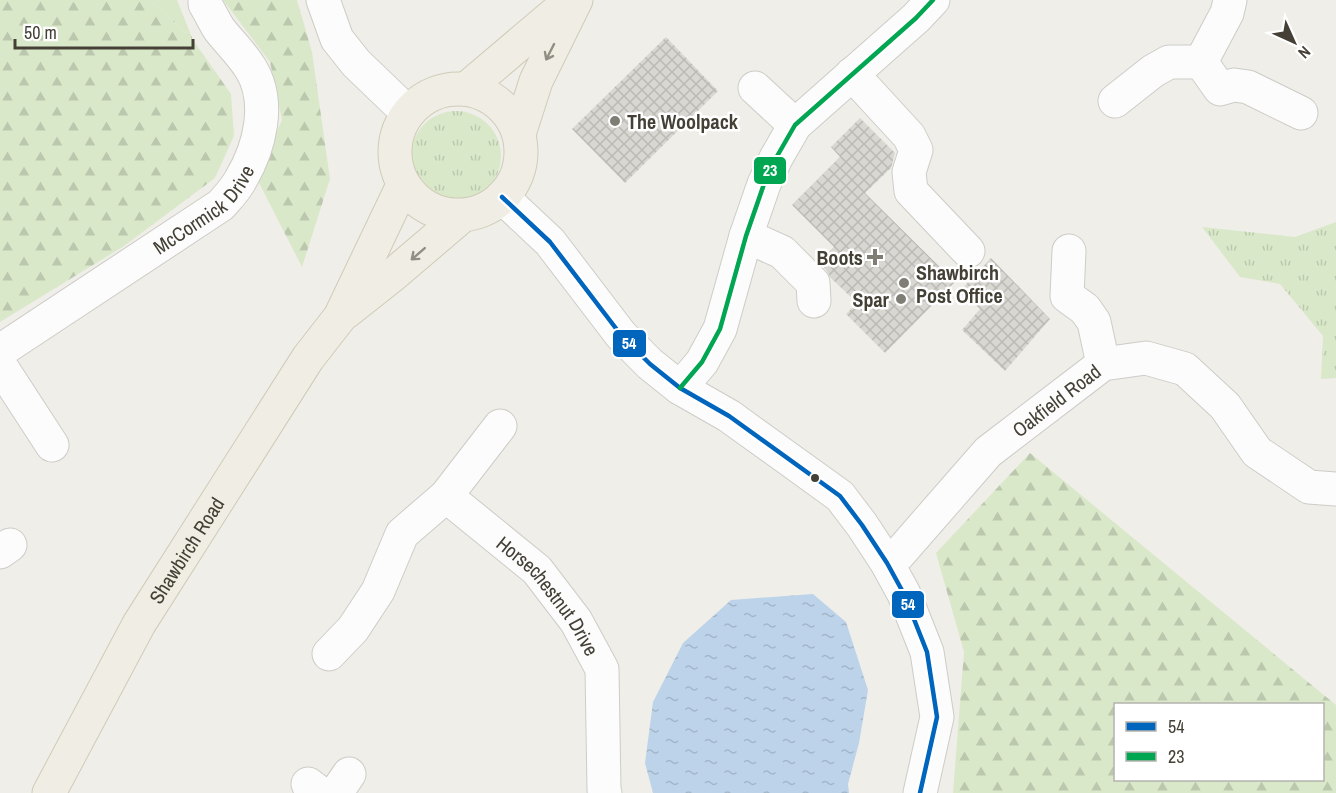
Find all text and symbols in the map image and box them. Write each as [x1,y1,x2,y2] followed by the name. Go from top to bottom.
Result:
[15,12,194,50] scale bar
[1264,12,1324,72] north arrow
[24,20,57,45] text: 50 m
[1293,41,1316,64] text: N
[544,43,555,61] one-way arrow
[627,108,739,135] place label: The Woolpack
[608,114,622,128] marker: The Woolpack
[753,156,787,185] line badge: 23
[763,159,777,181] text: 23
[147,160,260,260] street label: McCormick Drive
[817,244,863,271] place label: Boots
[411,247,426,261] one-way arrow
[868,250,882,264] marker: Boots
[916,259,1003,309] place label: Shawbirch Post Office
[897,276,911,290] marker: Shawbirch Post Office
[853,286,890,313] place label: Spar
[894,292,908,306] marker: Spar
[612,329,647,358] line badge: 54
[622,332,637,354] text: 54
[1006,357,1106,443] street label: Oakfield Road
[809,472,821,484] unlabelled marker
[142,492,230,609] street label: Shawbirch Road
[491,529,606,660] street label: Horsechestnut Drive
[891,590,925,619] line badge: 54
[901,593,916,615] text: 54
[1114,703,1324,781] legend
[1168,714,1184,739] text: 54
[1168,744,1184,769] text: 23

